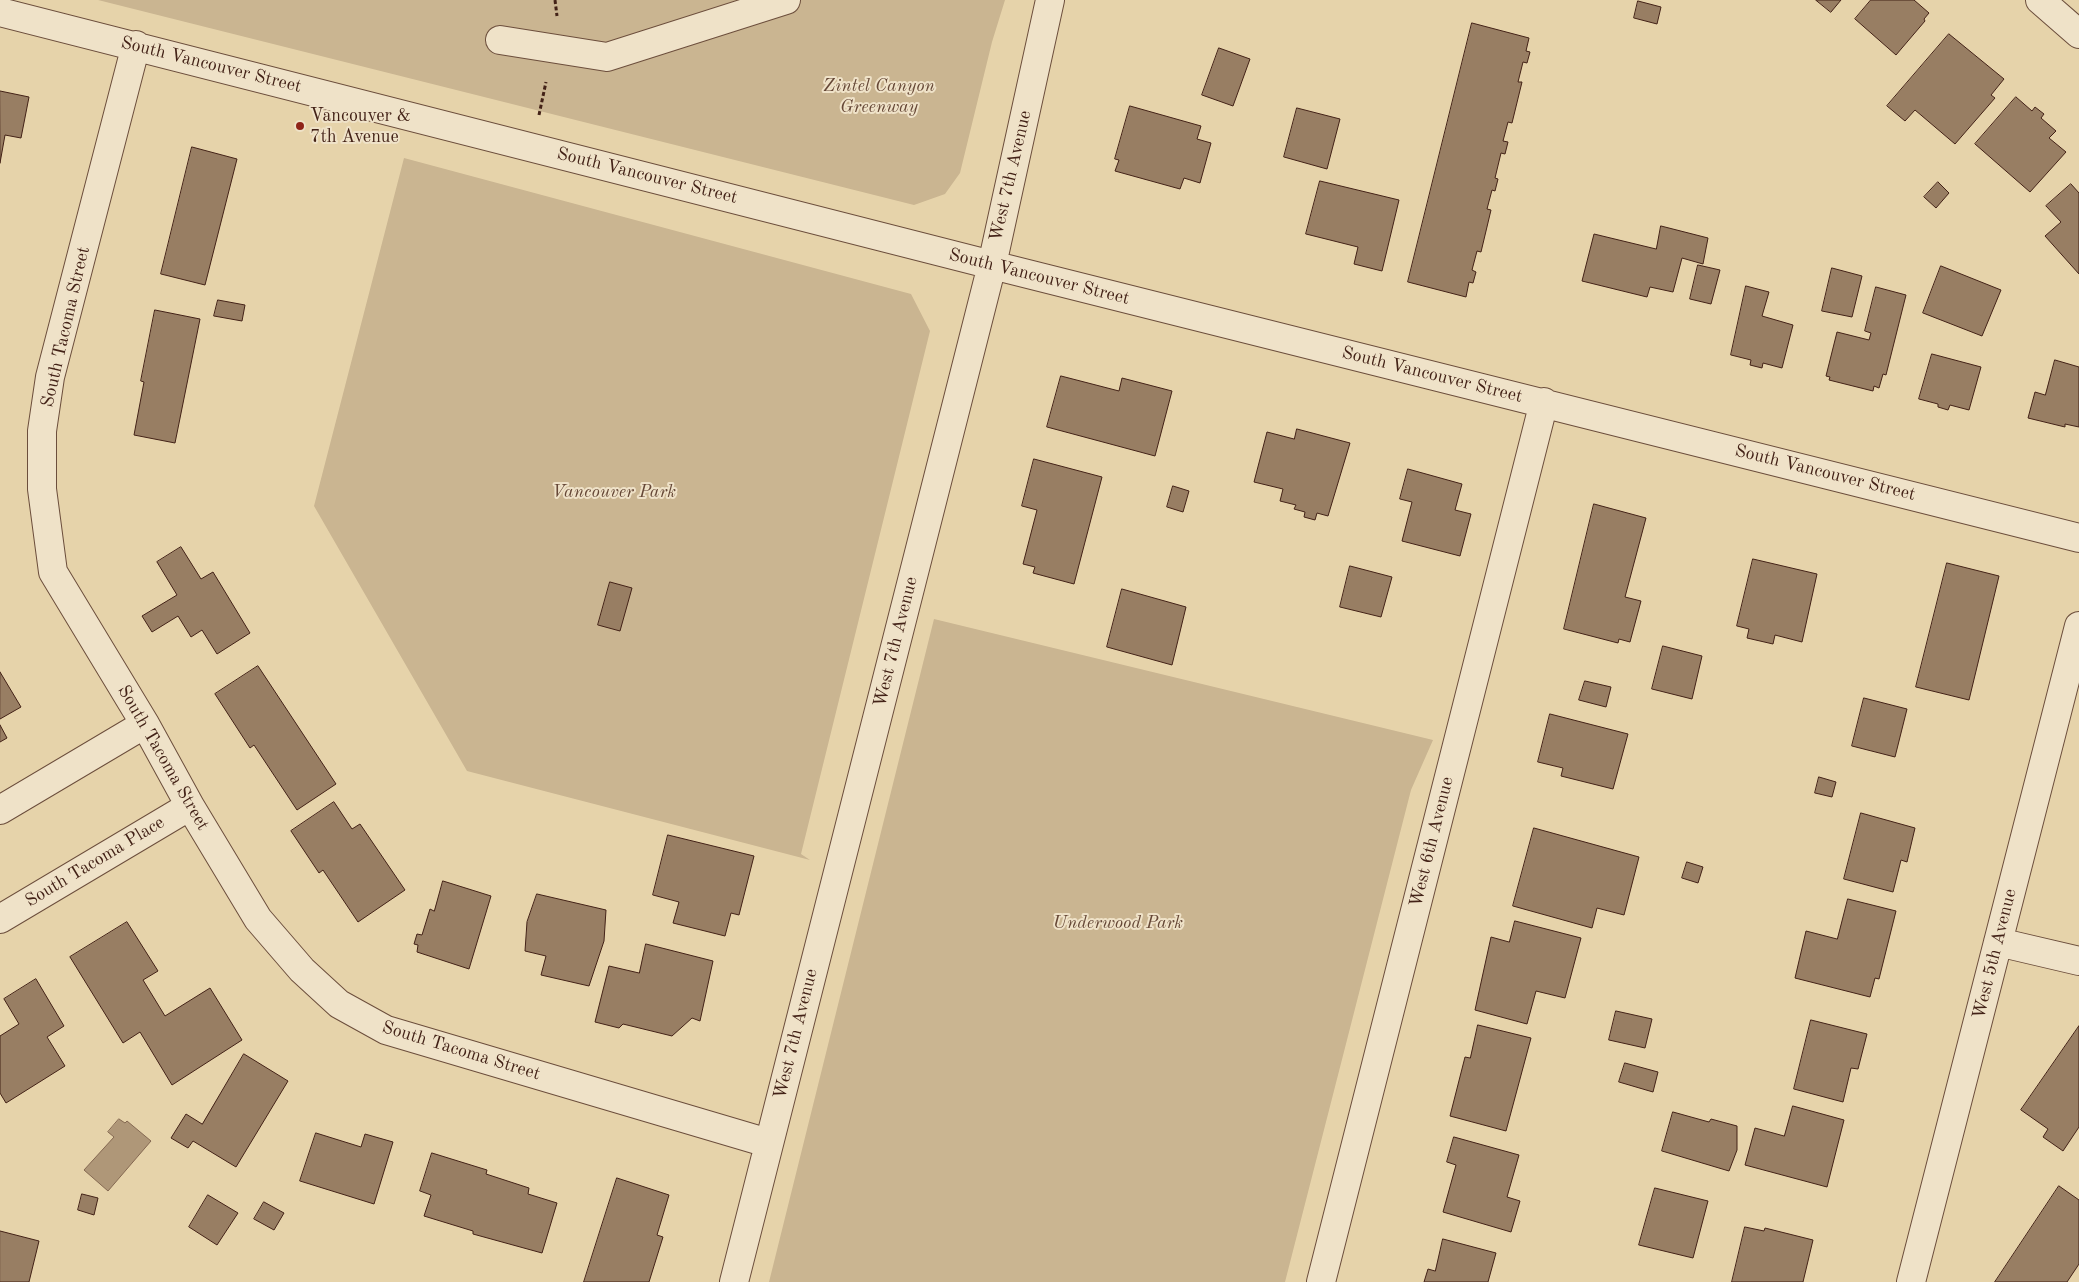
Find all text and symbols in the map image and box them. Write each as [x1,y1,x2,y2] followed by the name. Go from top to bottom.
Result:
[118,32,304,98] street label: South Vancouver Street
[823,75,935,118] park label: Zintel Canyon Greenway
[310,105,411,148] place label: Vancouver & 7th Avenue
[985,108,1037,244] street label: West 7th Avenue
[294,120,306,132] marker: Vancouver & 7th Avenue
[554,143,740,209] street label: South Vancouver Street
[946,244,1132,310] street label: South Vancouver Street
[37,245,95,409] street label: South Tacoma Street
[1339,342,1525,408] street label: South Vancouver Street
[1732,440,1918,506] street label: South Vancouver Street
[552,481,676,503] park label: Vancouver Park
[869,575,923,709] street label: West 7th Avenue
[113,681,213,835] street label: South Tacoma Street
[1405,775,1459,909] street label: West 6th Avenue
[21,812,169,912] street label: South Tacoma Place
[1968,887,2022,1021] street label: West 5th Avenue
[1053,912,1183,934] park label: Underwood Park
[769,967,823,1101] street label: West 7th Avenue
[379,1017,543,1085] street label: South Tacoma Street

